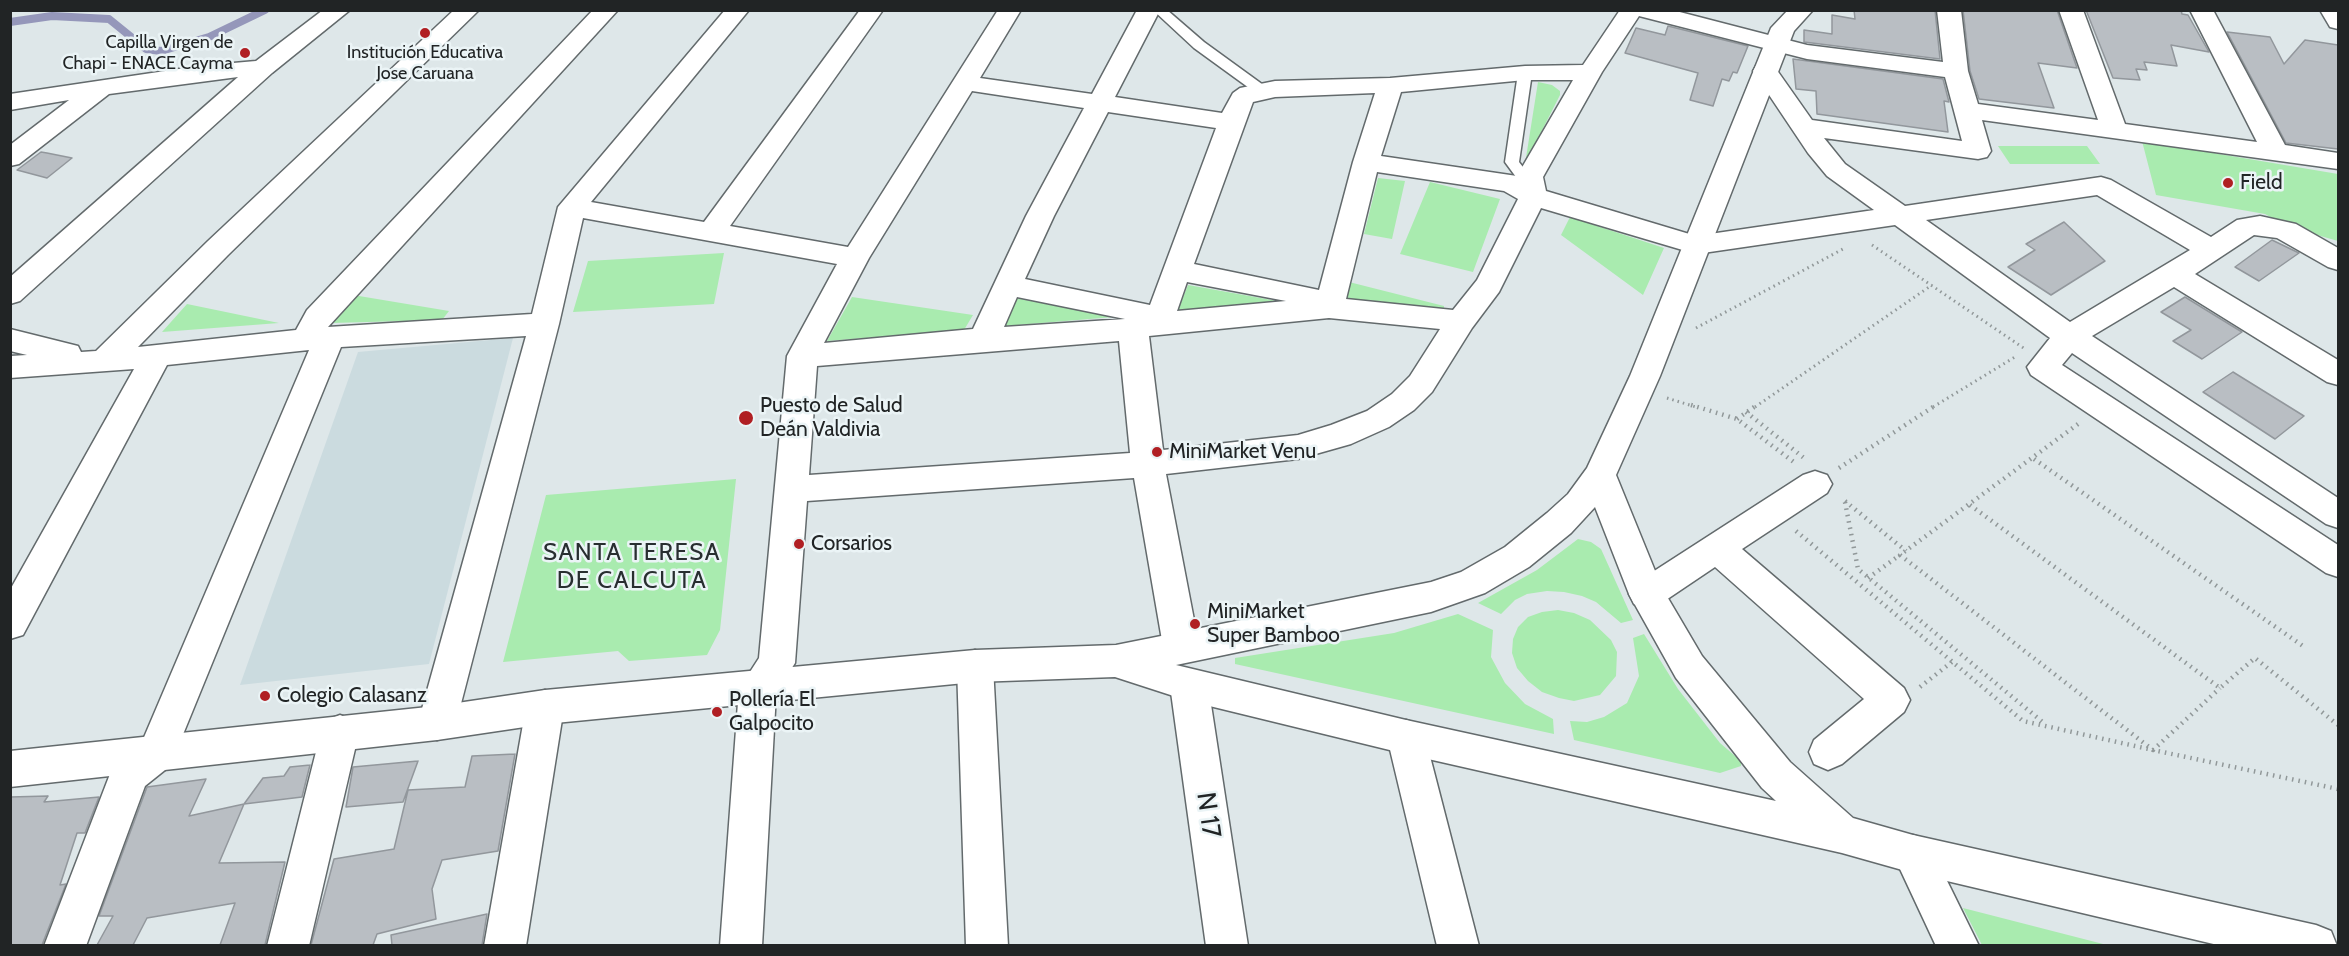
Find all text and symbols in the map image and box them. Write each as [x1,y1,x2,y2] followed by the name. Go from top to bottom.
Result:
[418,26,432,40] marker: Institución Educativa Jose Caruana
[62,32,233,74] place label: Capilla Virgen de Chapi - ENACE Cayma
[347,42,503,84] place label: Institución Educativa Jose Caruana
[238,46,252,60] marker: Capilla Virgen de Chapi - ENACE Cayma
[2240,170,2283,196] place label: Field
[2221,176,2235,190] marker: Field
[760,393,903,443] place label: Puesto de Salud Deán Valdivia
[737,409,755,427] marker: Puesto de Salud Deán Valdivia
[1169,439,1316,465] place label: MiniMarket Venu
[1150,445,1164,459] marker: MiniMarket Venu
[811,531,892,557] place label: Corsarios
[792,537,806,551] marker: Corsarios
[543,539,721,595] district label: SANTA TERESA DE CALCUTA
[1207,599,1340,649] place label: MiniMarket Super Bamboo
[1188,617,1202,631] marker: MiniMarket Super Bamboo
[277,683,427,709] place label: Colegio Calasanz
[729,687,815,737] place label: Pollería El Galpocito
[258,689,272,703] marker: Colegio Calasanz
[710,705,724,719] marker: Pollería El Galpocito
[1189,790,1227,840] street label: N 17

